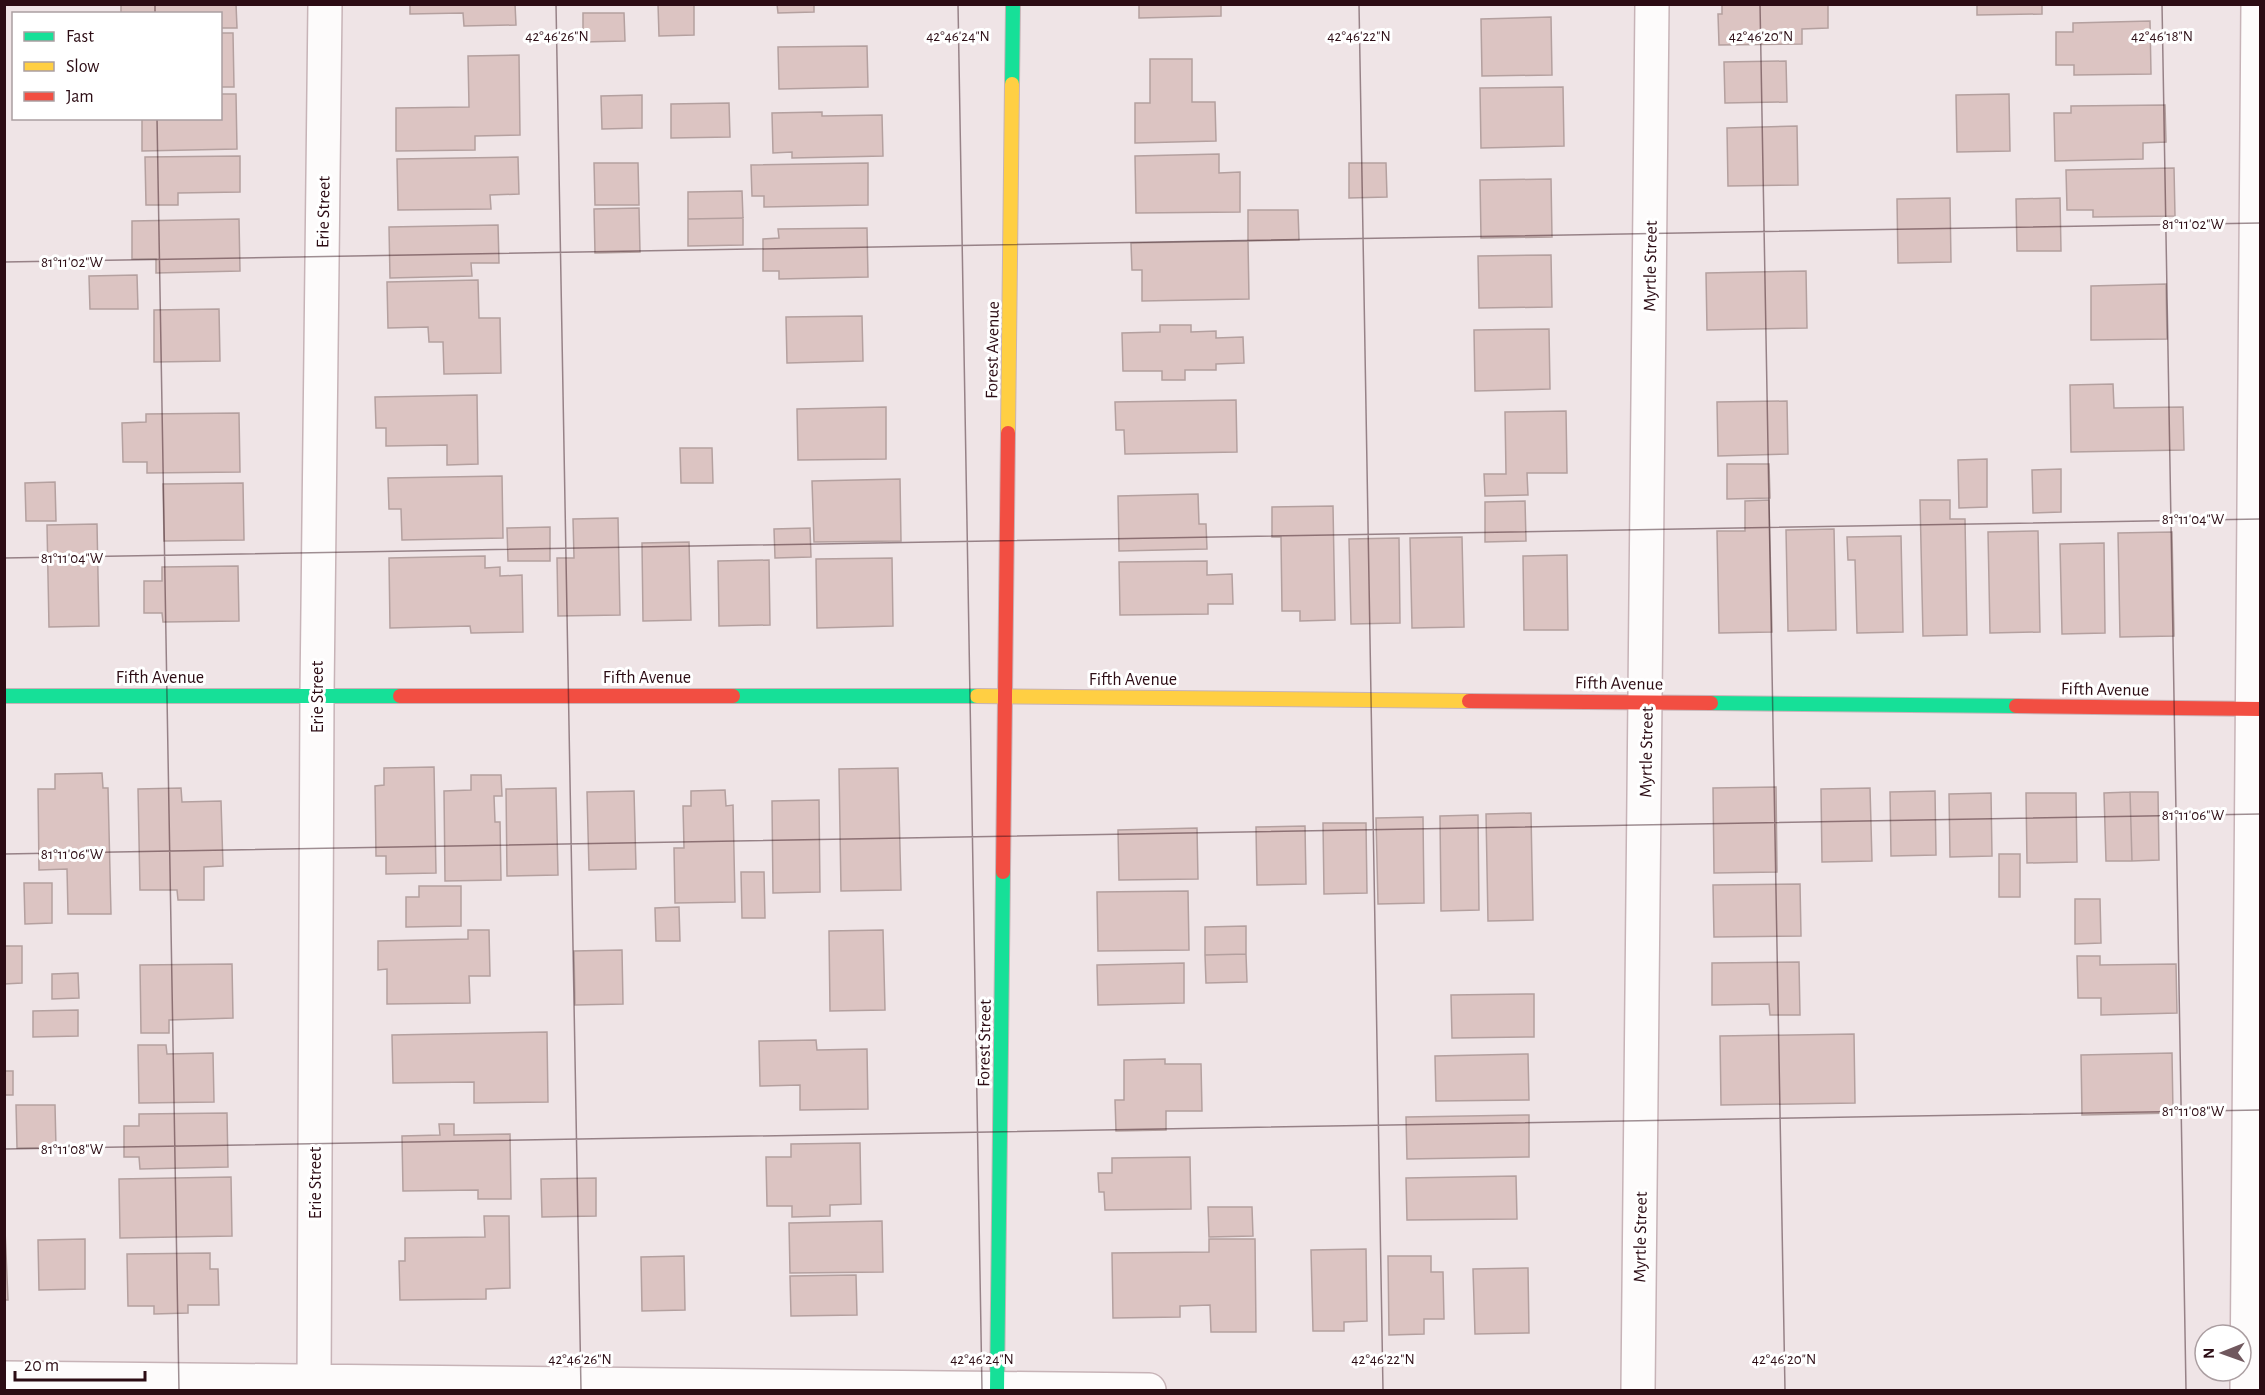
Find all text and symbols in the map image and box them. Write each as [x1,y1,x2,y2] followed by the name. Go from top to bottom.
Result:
[12,12,222,120] legend
[66,28,94,46] text: Fast
[525,29,589,44] text: 42°46'26"N
[926,29,990,44] text: 42°46'24"N
[1327,29,1391,44] text: 42°46'22"N
[1729,29,1793,44] text: 42°46'20"N
[2131,29,2193,44] text: 42°46'18"N
[66,58,99,76] text: Slow
[66,88,94,106] text: Jam
[314,175,334,248] street label: Erie Street
[2162,217,2225,232] text: 81°11'02"W
[1641,220,1661,312] street label: Myrtle Street
[41,255,104,270] text: 81°11'02"W
[983,301,1003,399] street label: Forest Avenue
[2162,512,2225,527] text: 81°11'04"W
[41,551,104,566] text: 81°11'04"W
[309,661,327,733] street label: Erie Street
[116,669,204,687] street label: Fifth Avenue
[603,669,691,687] street label: Fifth Avenue
[1089,671,1177,689] street label: Fifth Avenue
[1575,674,1663,694] street label: Fifth Avenue
[2061,680,2149,700] street label: Fifth Avenue
[1637,706,1657,798] street label: Myrtle Street
[2162,808,2225,823] text: 81°11'06"W
[41,847,104,862] text: 81°11'06"W
[975,999,995,1087] street label: Forest Street
[2162,1104,2225,1119] text: 81°11'08"W
[41,1142,104,1157] text: 81°11'08"W
[307,1147,325,1219] street label: Erie Street
[1631,1191,1651,1283] street label: Myrtle Street
[2193,1323,2253,1383] north arrow
[15,1344,146,1382] scale bar
[2201,1348,2217,1359] text: N
[548,1352,612,1367] text: 42°46'26"N
[950,1352,1014,1367] text: 42°46'24"N
[1351,1352,1415,1367] text: 42°46'22"N
[1752,1352,1816,1367] text: 42°46'20"N
[24,1357,59,1375] text: 20 m

